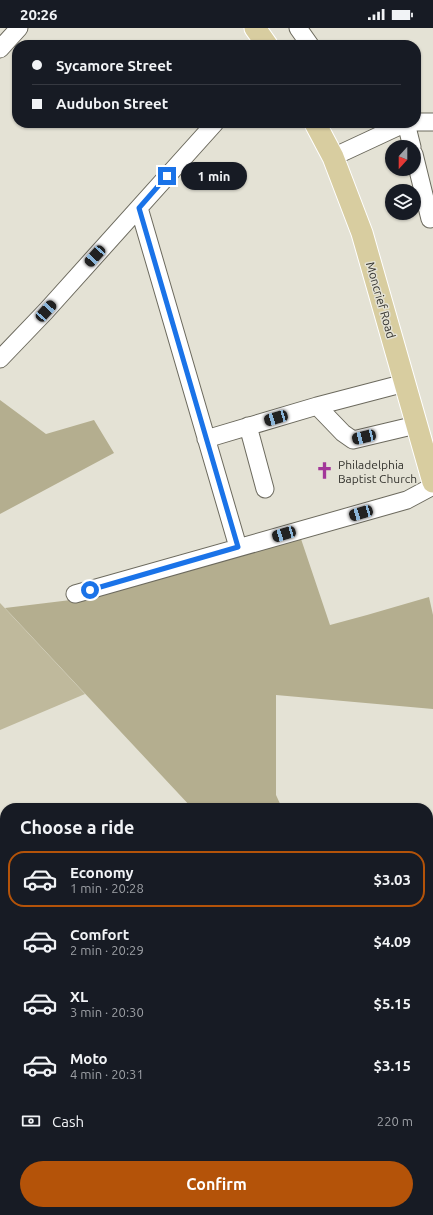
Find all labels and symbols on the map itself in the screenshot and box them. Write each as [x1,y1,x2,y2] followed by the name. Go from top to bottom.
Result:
[385,140,421,176] north arrow
[181,162,247,190] callout: 1 min
[158,167,176,185] route end
[83,243,107,269] car
[364,260,398,340] street label: Moncrief Road
[34,298,58,324] car
[263,409,289,427] car
[351,428,377,446] car
[338,458,417,485] place label: Philadelphia Baptist Church
[315,461,335,481] church icon: Philadelphia Baptist Church
[348,504,374,522] car
[271,525,297,543] car
[81,581,99,599] route start

